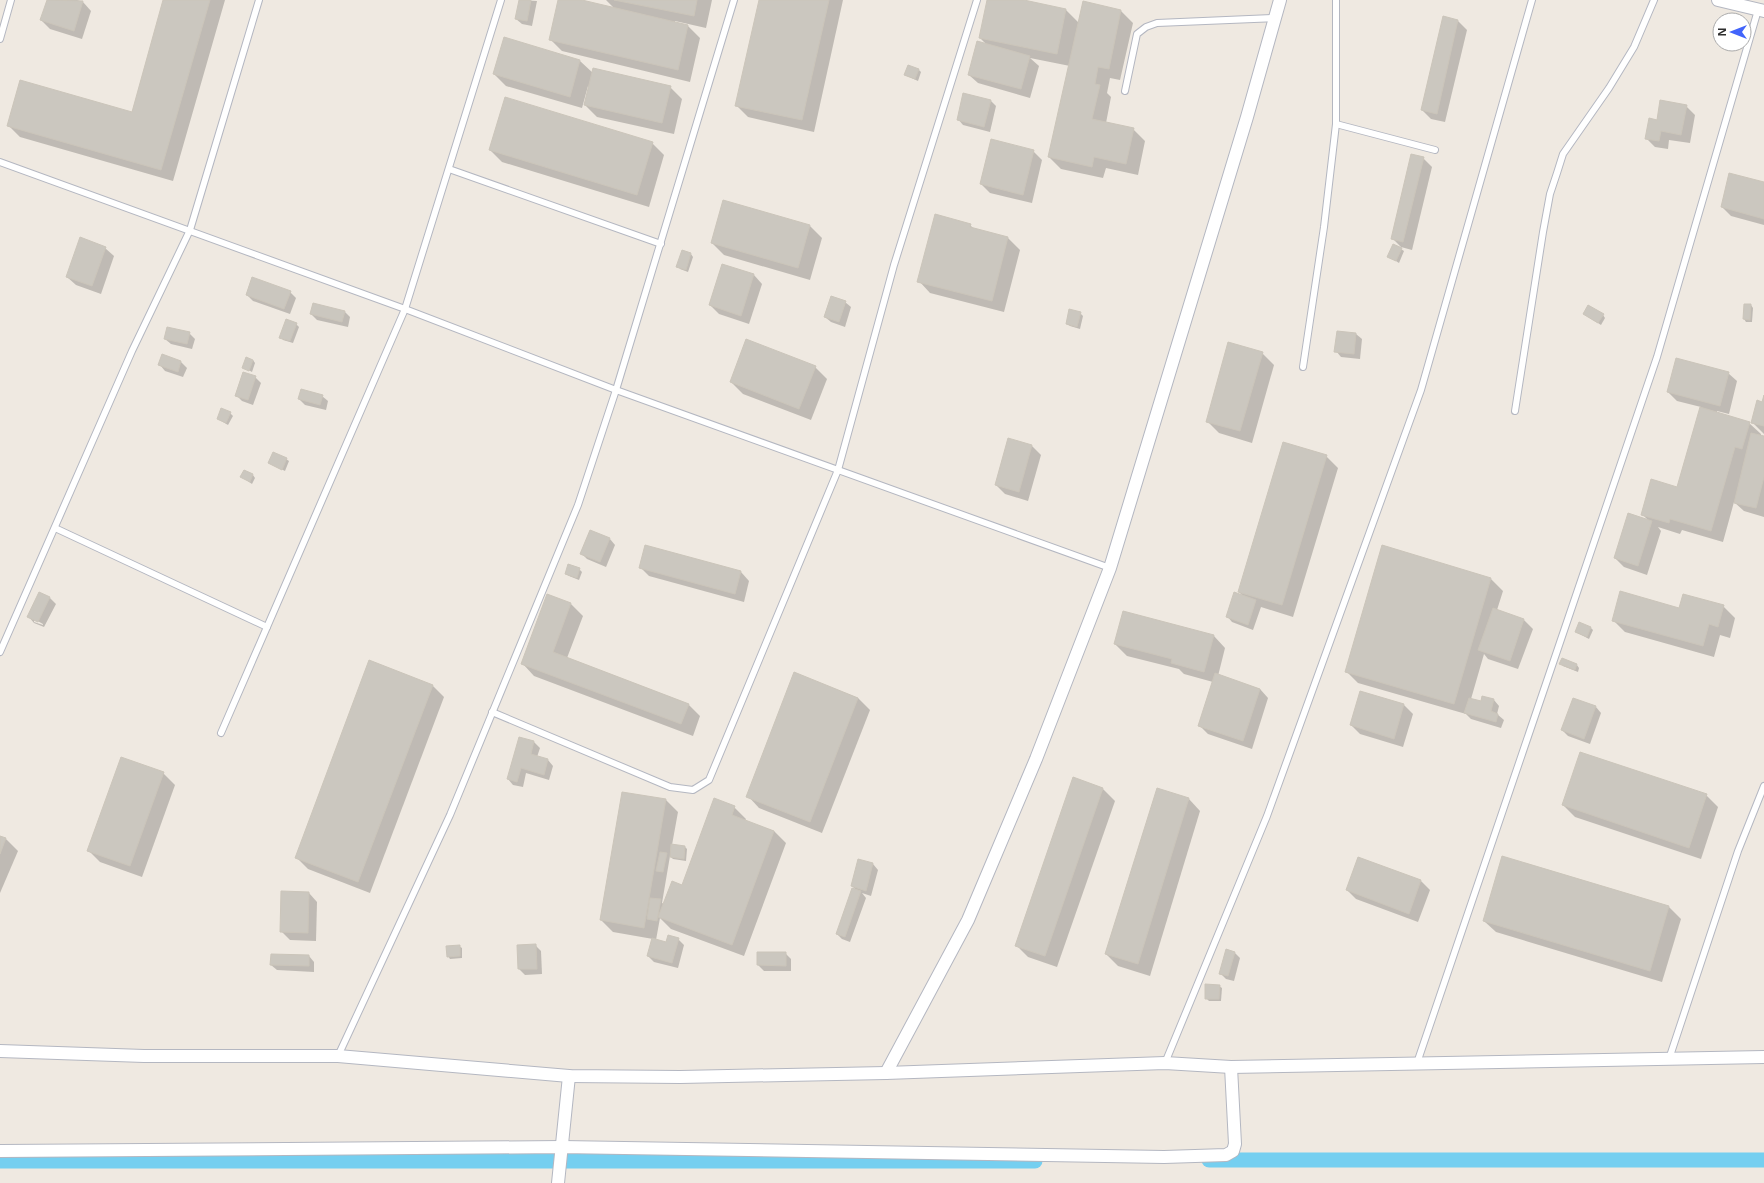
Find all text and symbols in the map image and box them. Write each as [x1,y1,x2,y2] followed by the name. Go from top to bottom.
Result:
[1712,12,1752,52] north arrow
[1714,28,1729,36] text: N

